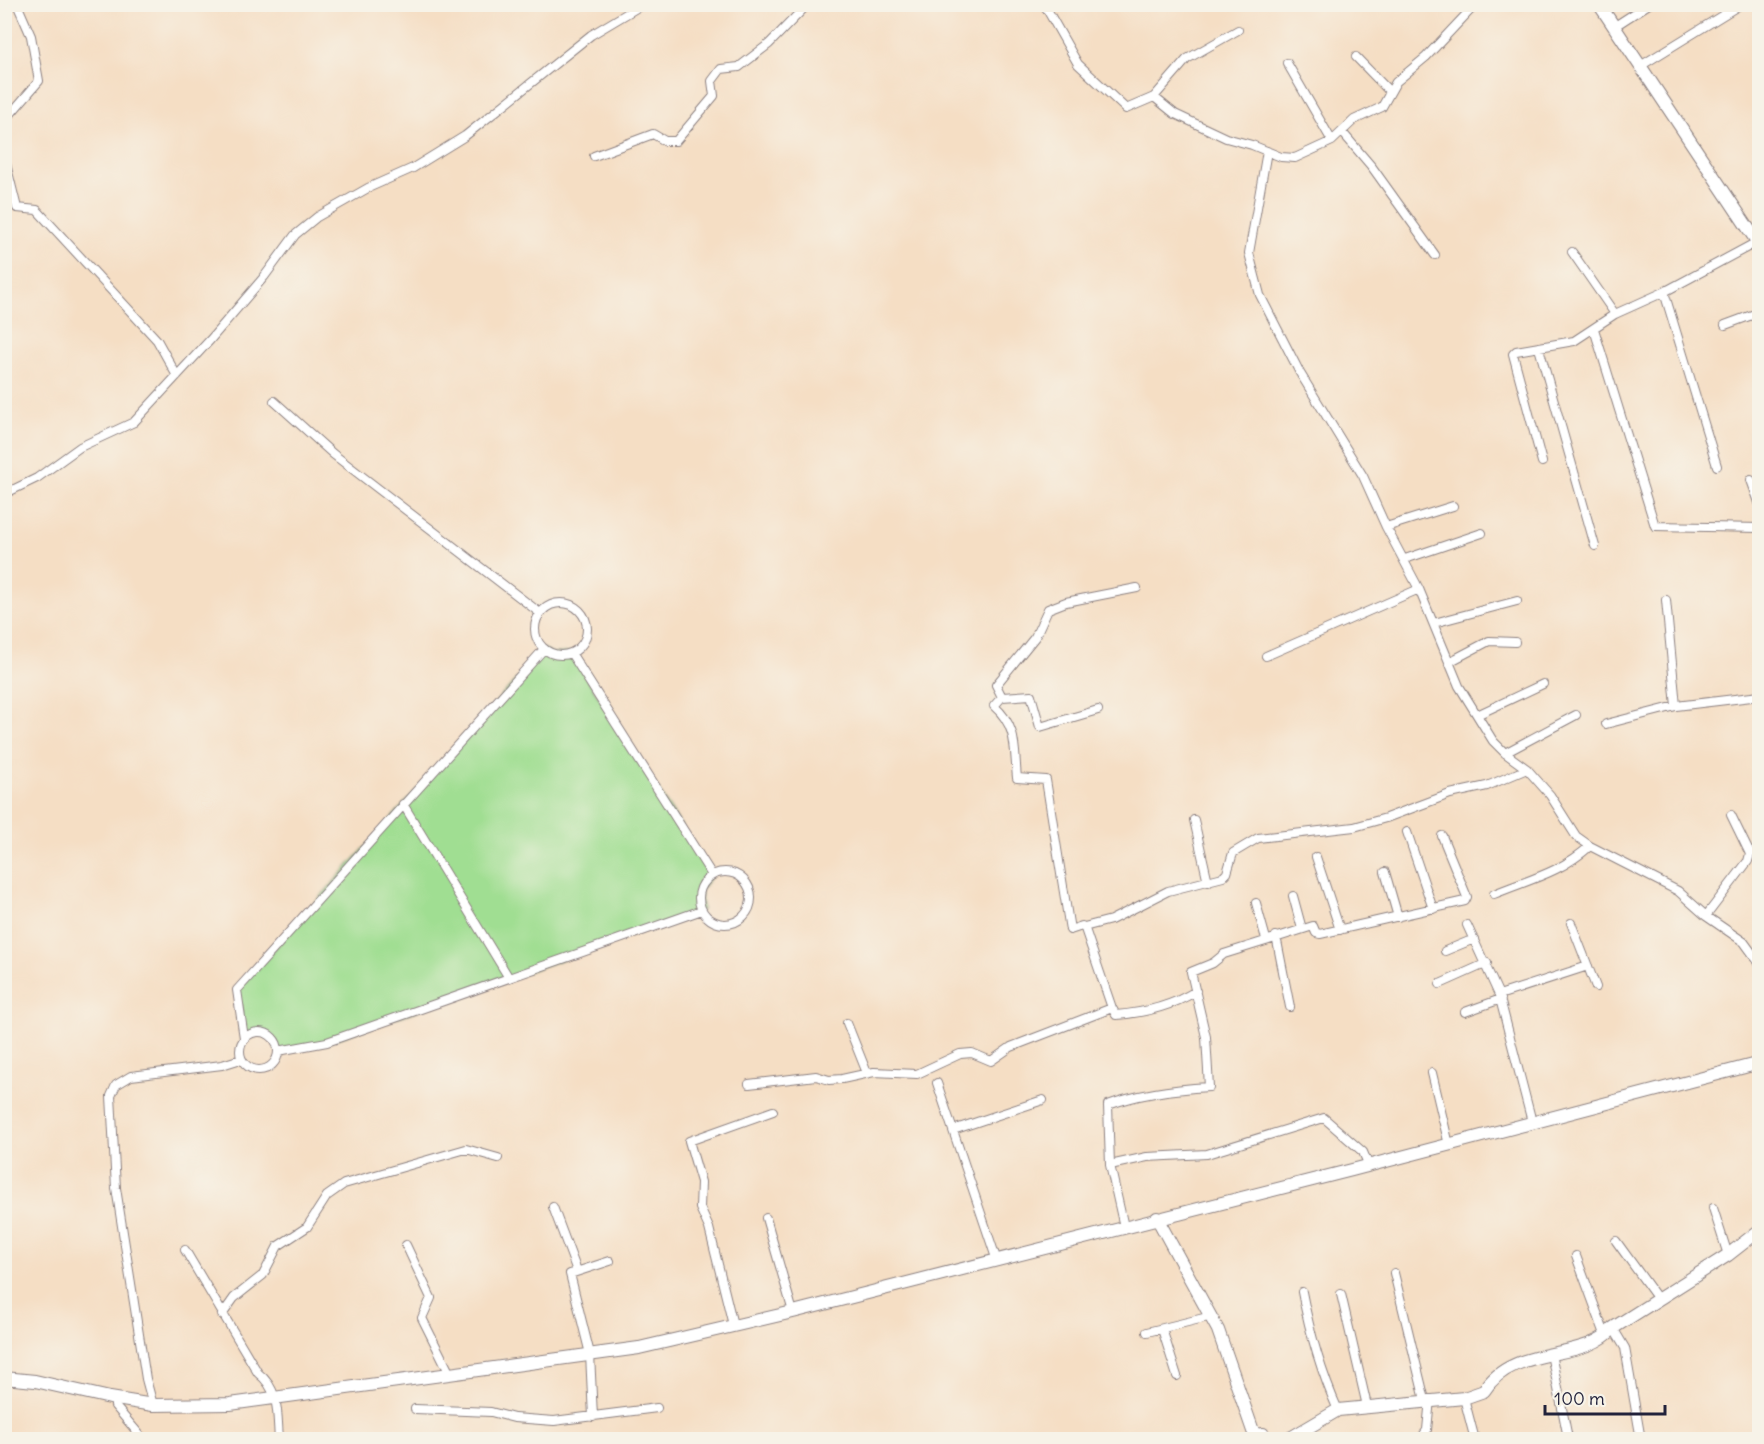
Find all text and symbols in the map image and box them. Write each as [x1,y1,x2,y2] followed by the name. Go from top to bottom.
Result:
[1545,1378,1665,1416] scale bar
[1554,1387,1605,1410] text: 100 m

